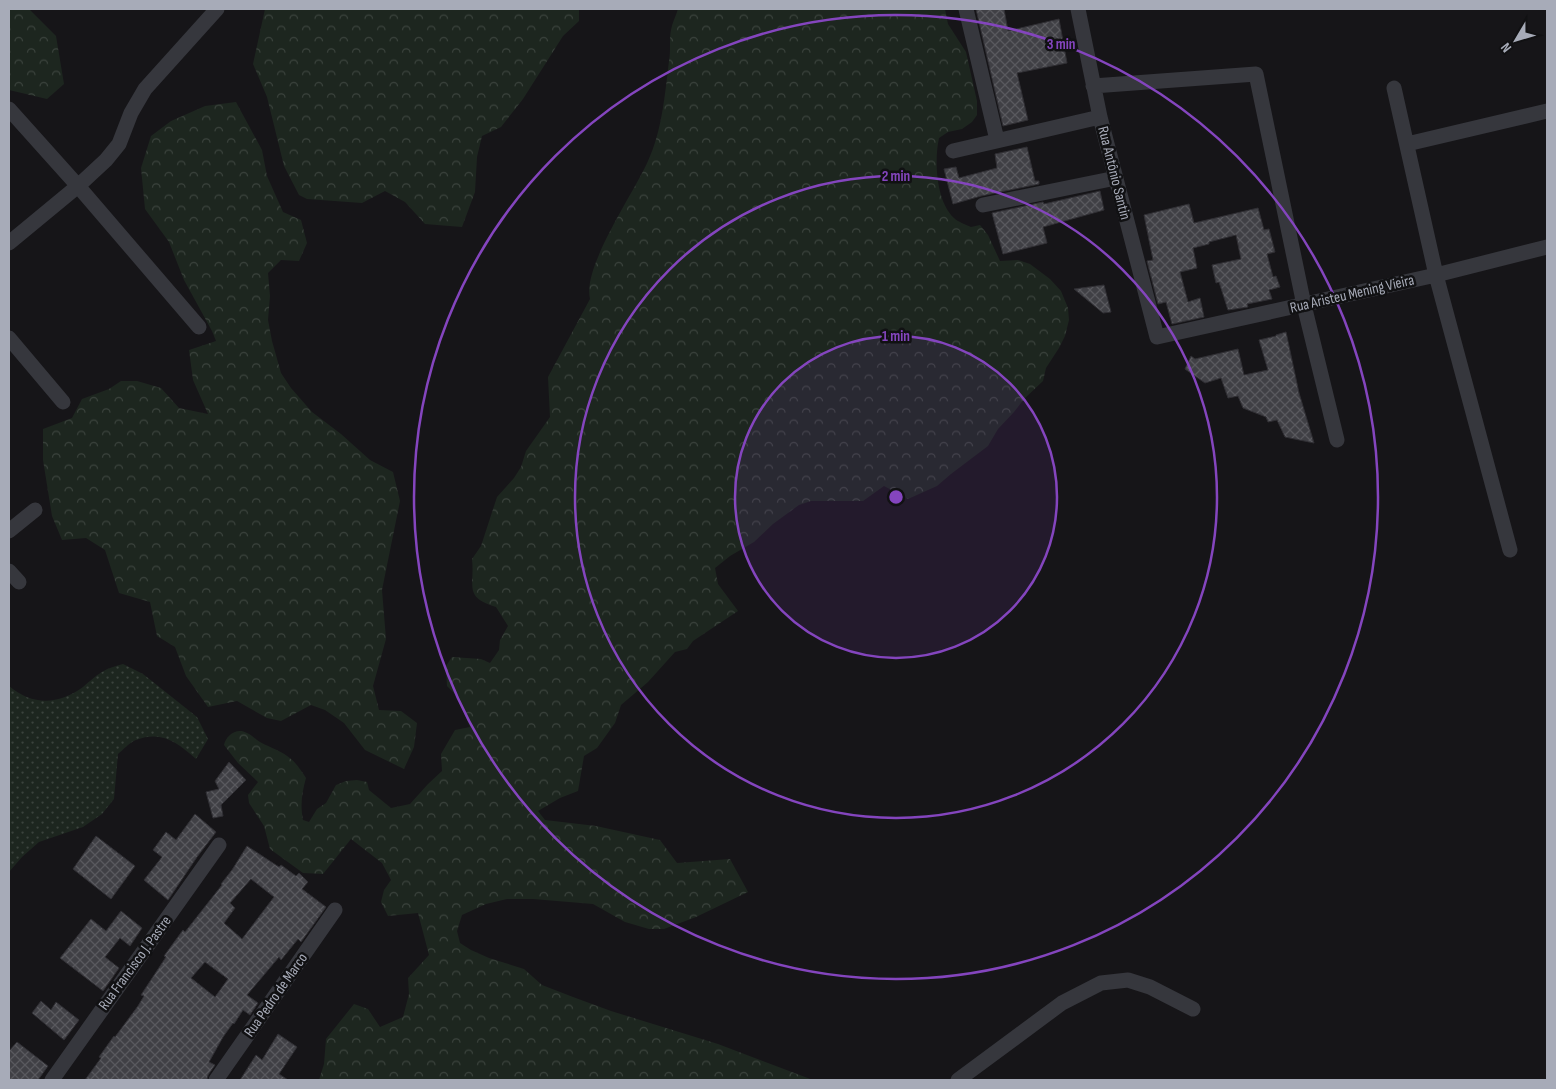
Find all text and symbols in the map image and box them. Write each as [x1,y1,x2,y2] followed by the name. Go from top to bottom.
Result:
[1491,15,1541,65] north arrow
[1047,35,1075,54] text: 3 min
[1497,40,1515,56] text: N
[1093,124,1135,222] street label: Rua Antônio Santin
[882,167,910,186] text: 2 min
[1288,270,1416,318] street label: Rua Aristeu Mening Vieira
[882,327,910,346] text: 1 min
[887,488,905,506] centre of rings
[94,912,176,1014] street label: Rua Francisco J. Pastre
[240,949,312,1041] street label: Rua Pedro de Marco

